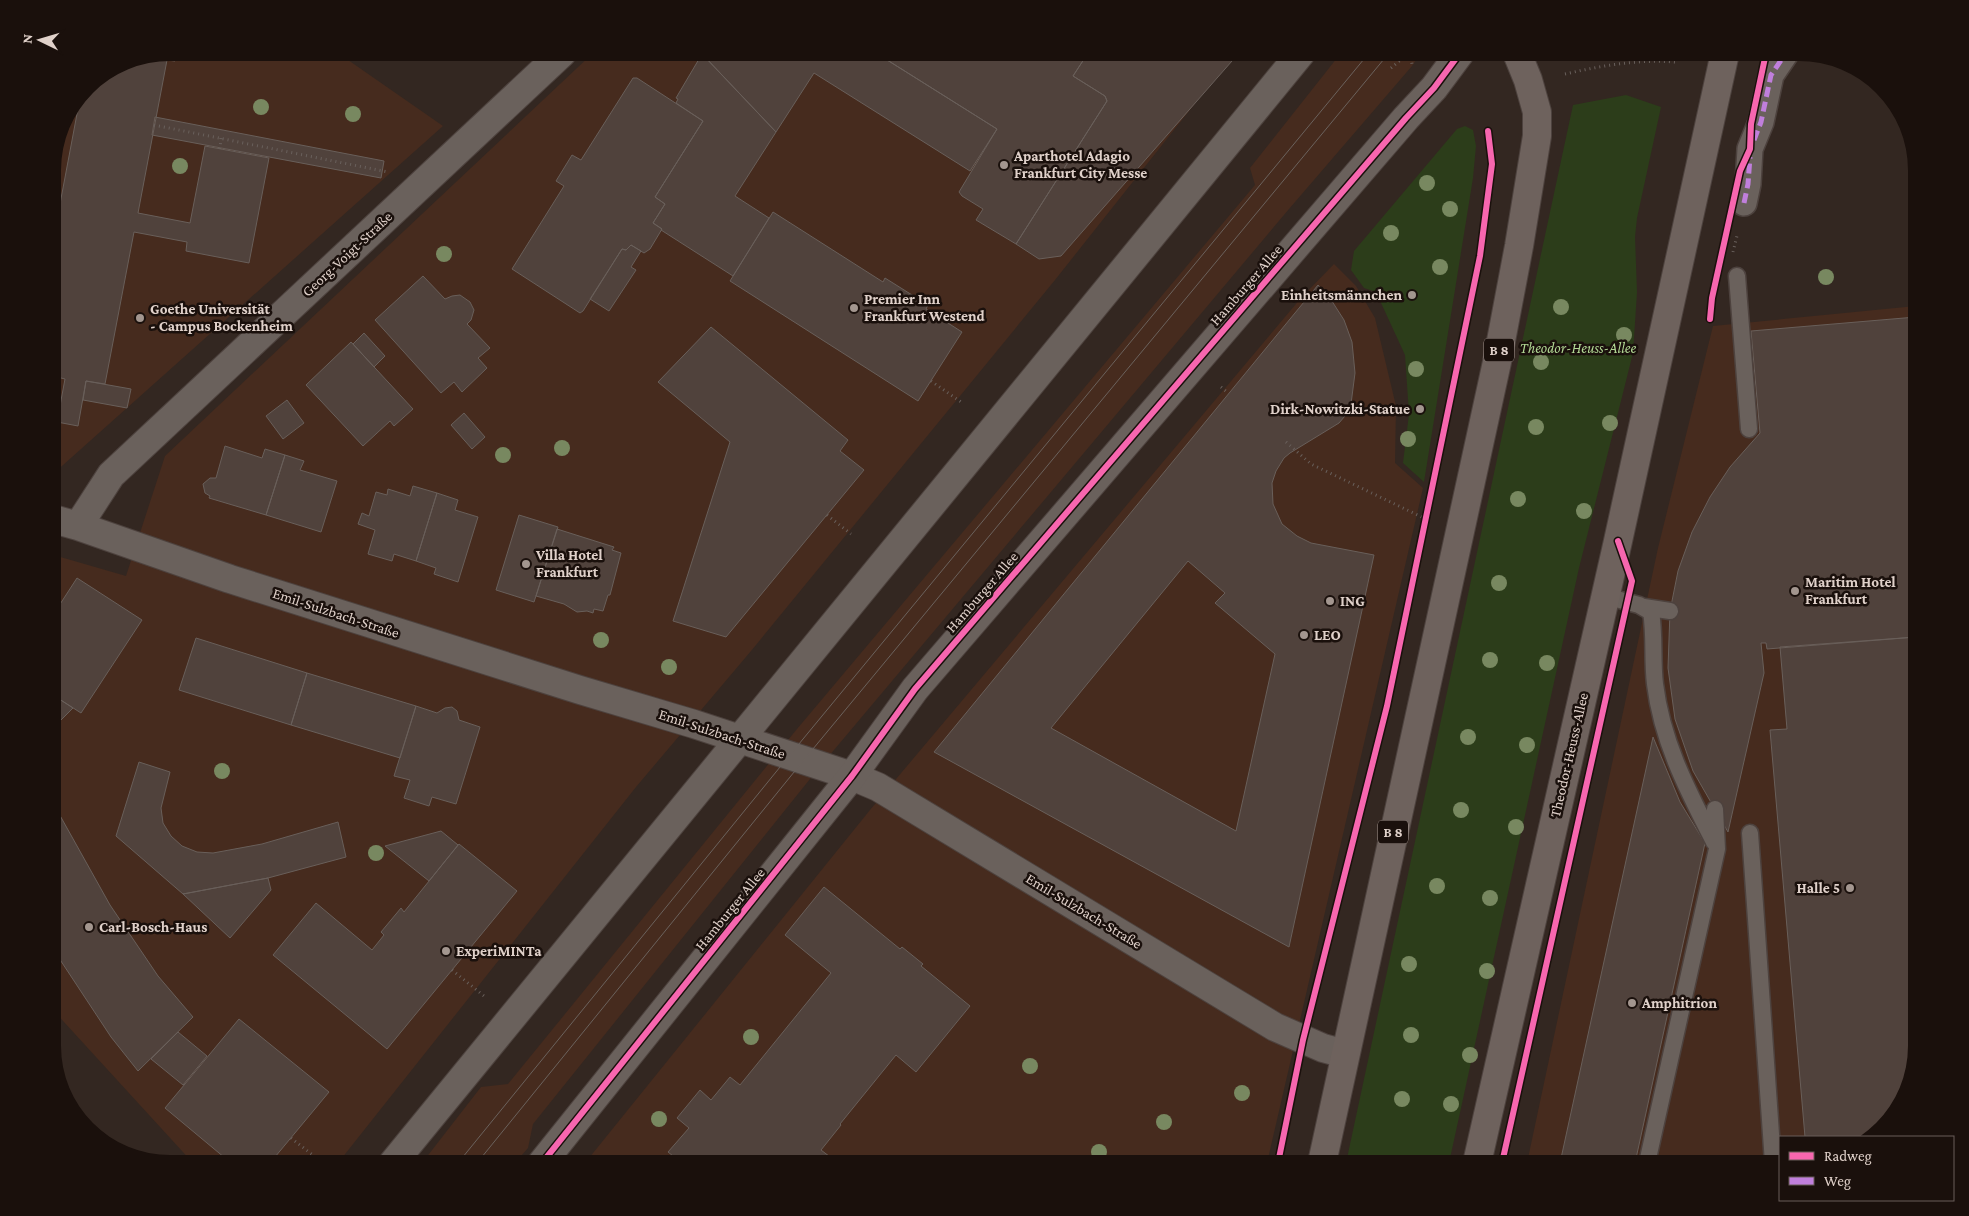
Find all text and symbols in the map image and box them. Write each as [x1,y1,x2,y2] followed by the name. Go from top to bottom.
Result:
[15,15,65,65] north arrow
[19,33,35,44] text: N
[1013,148,1147,181] place label: Aparthotel Adagio Frankfurt City Messe
[998,159,1010,171] marker: Aparthotel Adagio Frankfurt City Messe
[299,208,396,300] street label: Georg-Voigt-Straße
[1207,241,1286,329] street label: Hamburger Allee
[1281,287,1402,303] place label: Einheitsmännchen
[1406,289,1418,301] marker: Einheitsmännchen
[864,291,986,324] place label: Premier Inn Frankfurt Westend
[150,301,293,334] place label: Goethe Universität - Campus Bockenheim
[848,302,860,314] marker: Premier Inn Frankfurt Westend
[134,312,146,324] marker: Goethe Universität - Campus Bockenheim
[1484,338,1514,362] road number: B 8
[1520,340,1637,356] park label: Theodor-Heuss-Allee
[1270,401,1410,417] place label: Dirk-Nowitzki-Statue
[1414,403,1426,415] marker: Dirk-Nowitzki-Statue
[535,547,603,580] place label: Villa Hotel Frankfurt
[943,548,1022,636] street label: Hamburger Allee
[520,558,532,570] marker: Villa Hotel Frankfurt
[1805,574,1896,607] place label: Maritim Hotel Frankfurt
[271,585,402,641] street label: Emil-Sulzbach-Straße
[1789,585,1801,597] marker: Maritim Hotel Frankfurt
[1340,593,1365,609] place label: ING
[1324,595,1336,607] marker: ING
[1314,627,1341,643] place label: LEO
[1298,629,1310,641] marker: LEO
[1547,691,1591,819] street label: Theodor-Heuss-Allee
[657,706,788,762] street label: Emil-Sulzbach-Straße
[1378,820,1408,844] road number: B 8
[692,864,769,954] street label: Hamburger Allee
[1023,870,1145,952] street label: Emil-Sulzbach-Straße
[1796,880,1840,896] place label: Halle 5
[1844,882,1856,894] marker: Halle 5
[99,919,207,935] place label: Carl-Bosch-Haus
[83,921,95,933] marker: Carl-Bosch-Haus
[456,943,542,959] place label: ExperiMINTa
[440,945,452,957] marker: ExperiMINTa
[1641,995,1717,1011] place label: Amphitrion
[1626,997,1638,1009] marker: Amphitrion
[1779,1136,1954,1201] legend
[1824,1148,1872,1165] text: Radweg
[1824,1173,1851,1190] text: Weg

